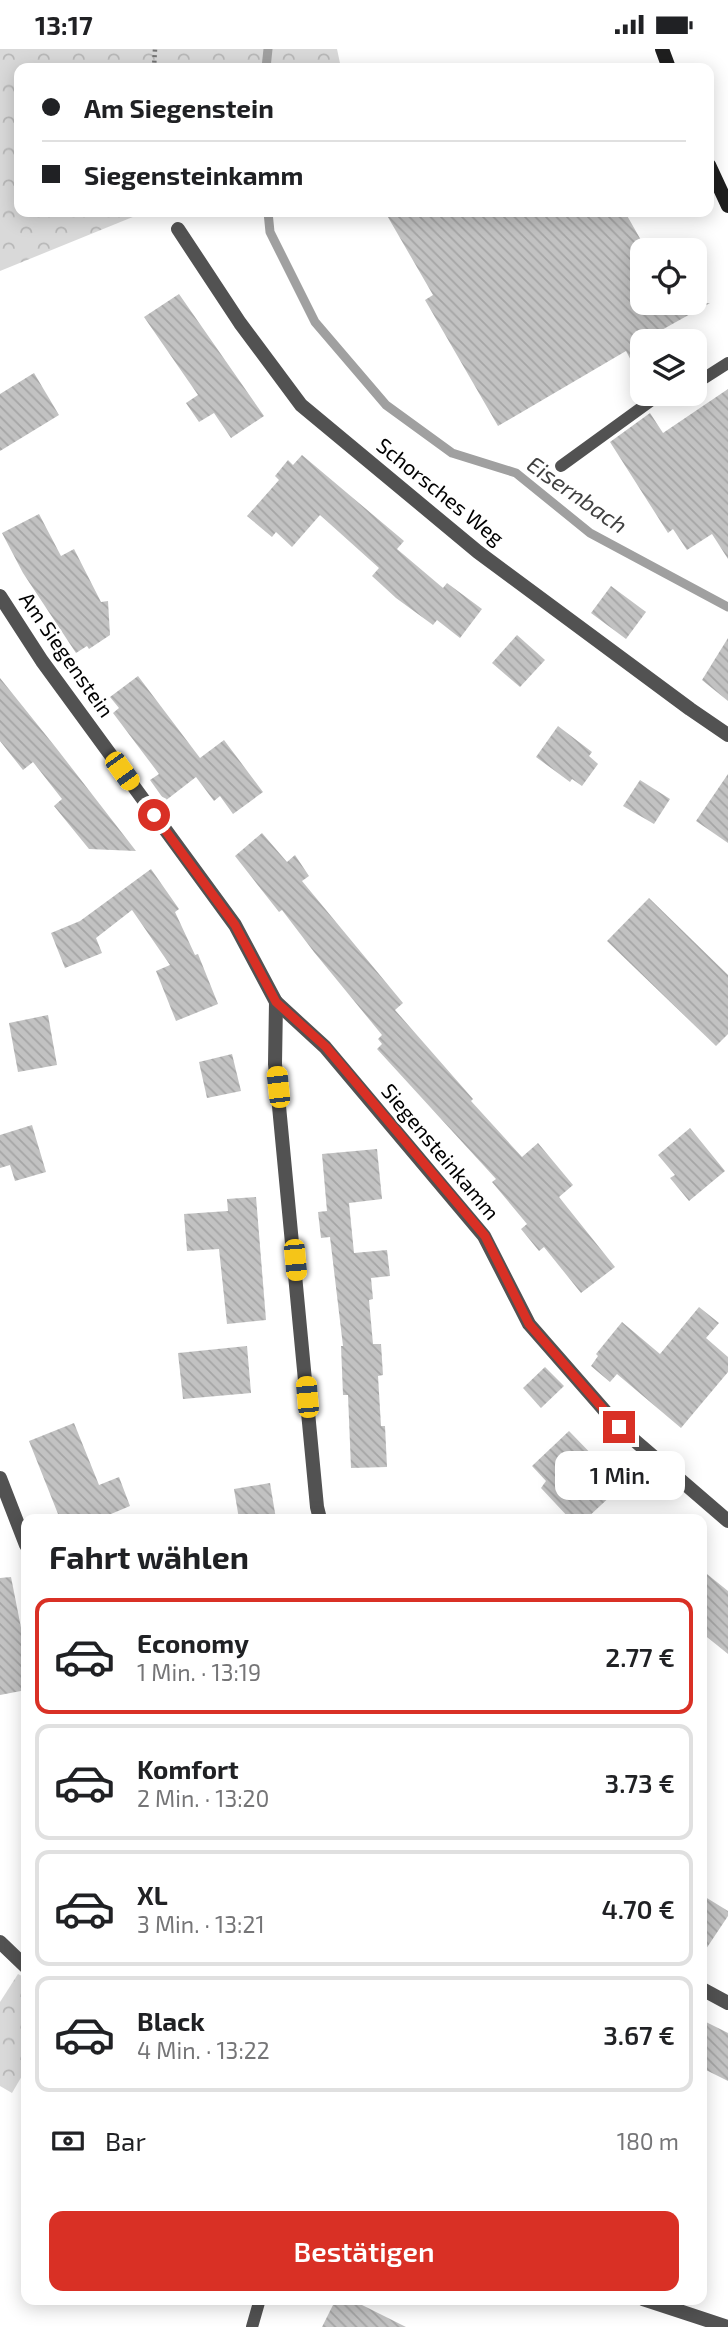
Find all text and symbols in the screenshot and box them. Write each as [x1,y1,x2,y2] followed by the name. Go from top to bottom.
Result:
[35,9,93,40] text: 13:17
[84,92,274,123] text: Am Siegenstein
[84,159,303,190] text: Siegensteinkamm
[630,238,707,406] map controls
[630,238,707,315] button: locate
[630,329,707,406] button: layers
[372,432,510,550] street label: Schorsches Weg
[522,450,633,539] water label: Eisernbach
[15,587,120,721] street label: Am Siegenstein
[102,748,143,794] car
[138,799,170,831] route start
[266,1065,291,1109] car
[377,1078,505,1224] street label: Siegensteinkamm
[283,1238,308,1282] car
[295,1375,320,1419] car
[603,1411,635,1443] route end
[554,1451,684,1501] callout: 1 Min.
[590,1461,650,1489] text: 1 Min.
[49,1537,249,1575] text: Fahrt wählen
[53,1625,116,1688] icon: car
[137,1627,249,1658] text: Economy
[605,1641,675,1672] text: 2.77 €
[137,1658,261,1686] text: 1 Min. · 13:19
[53,1751,116,1814] icon: car
[137,1753,239,1784] text: Komfort
[605,1767,675,1798] text: 3.73 €
[137,1784,269,1812] text: 2 Min. · 13:20
[53,1877,116,1940] icon: car
[137,1879,168,1910] text: XL
[601,1893,675,1924] text: 4.70 €
[137,1910,265,1938] text: 3 Min. · 13:21
[53,2003,116,2066] icon: car
[137,2005,205,2036] text: Black
[603,2019,675,2050] text: 3.67 €
[137,2036,270,2064] text: 4 Min. · 13:22
[49,2122,87,2160] icon: cash
[105,2125,146,2156] text: Bar
[617,2127,679,2155] text: 180 m
[49,2211,679,2291] button: Bestätigen

